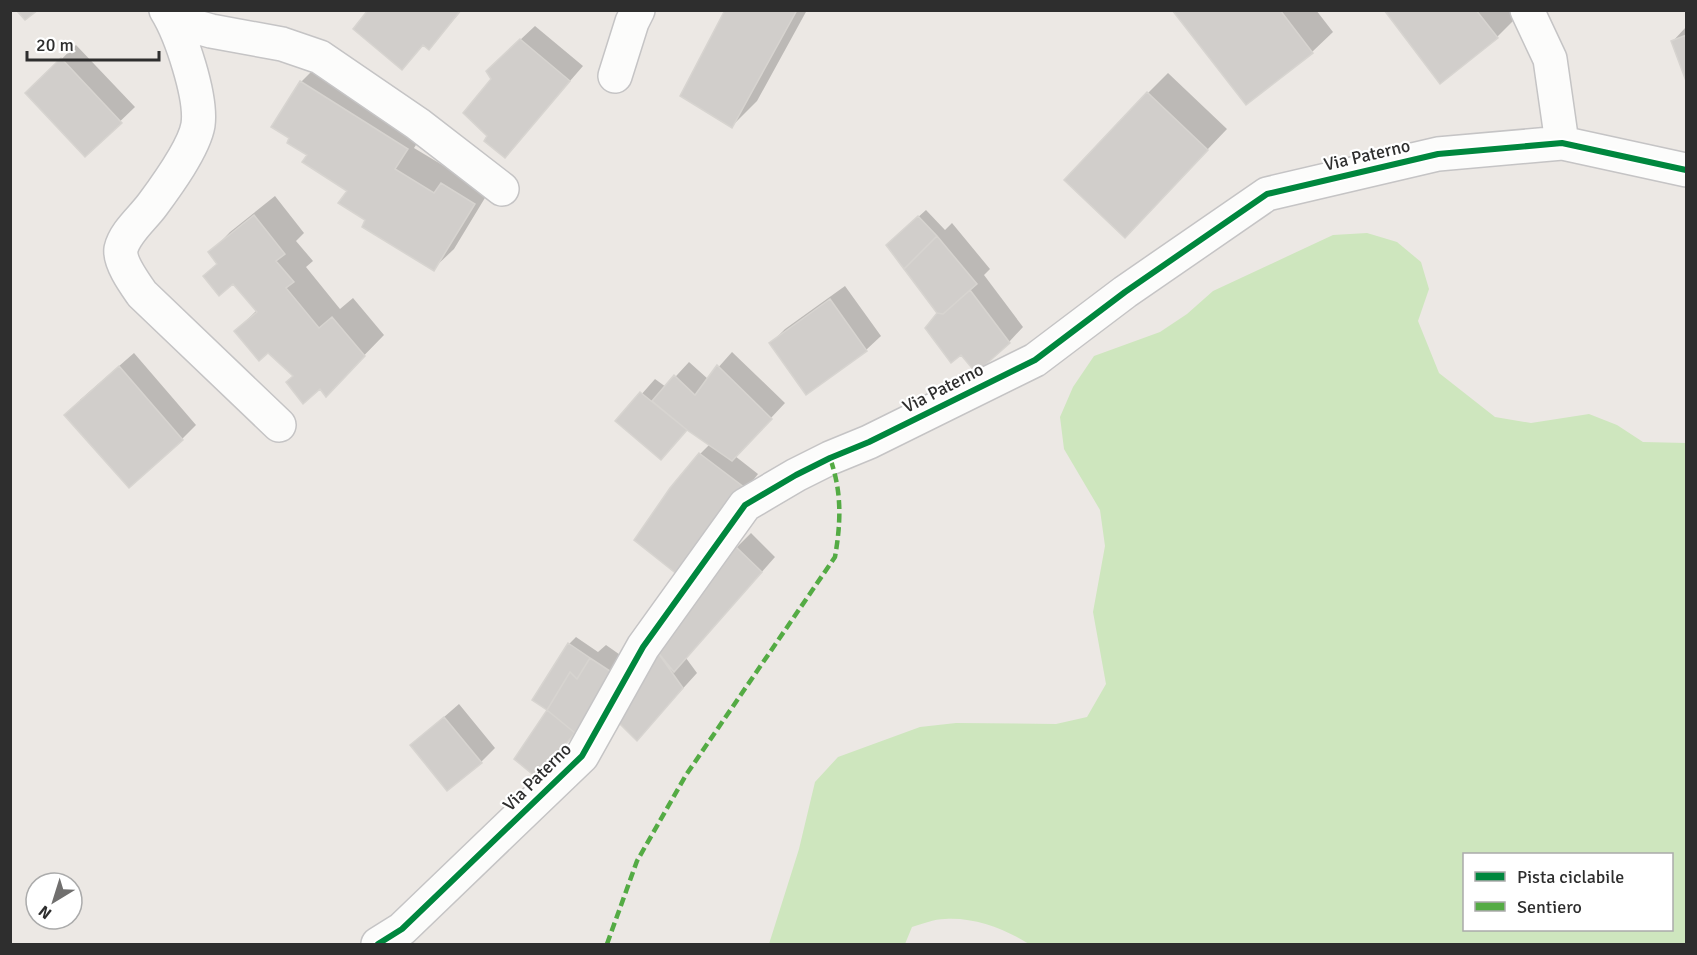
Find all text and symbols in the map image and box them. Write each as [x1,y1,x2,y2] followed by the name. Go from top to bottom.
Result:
[27,24,159,62] scale bar
[36,34,74,56] text: 20 m
[1322,134,1412,176] street label: Via Paterno
[899,358,987,418] street label: Via Paterno
[498,738,576,816] street label: Via Paterno
[1463,853,1673,931] legend
[1517,866,1624,888] text: Pista ciclabile
[24,871,84,931] north arrow
[1517,896,1582,918] text: Sentiero
[35,901,56,923] text: N

